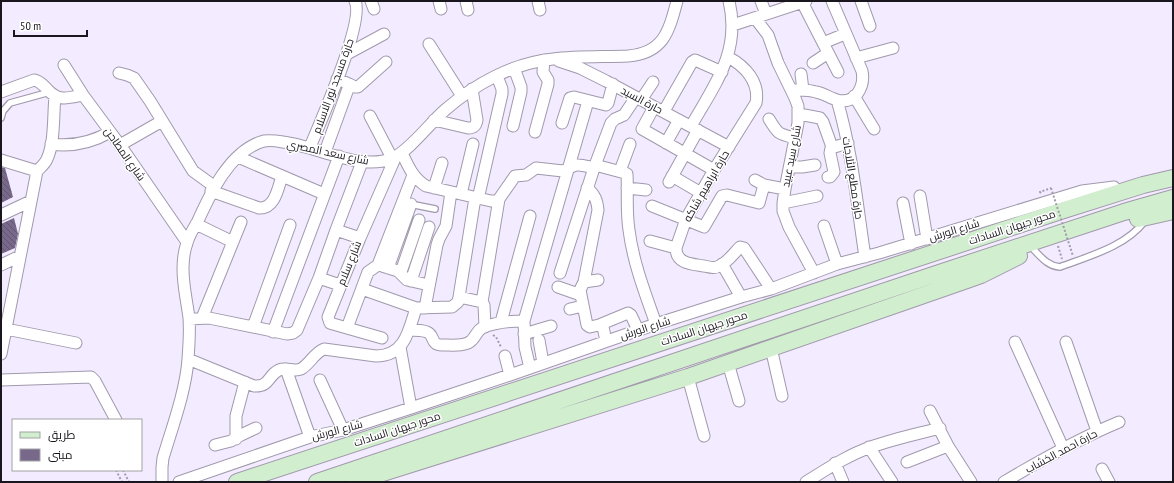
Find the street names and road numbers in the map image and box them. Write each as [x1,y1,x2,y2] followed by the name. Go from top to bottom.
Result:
[309,36,358,136] street label: حارة مسجد نور الاسلام
[619,83,665,117] street label: حارة السيد
[101,124,149,184] street label: شارع المطاحن
[778,124,805,188] street label: شارع سيد عبيد
[285,136,370,169] street label: شارع سعد المصري
[839,136,866,221] street label: حارة مطلع الثلاجات
[680,148,733,225] street label: حارة ابراهيم شاكه
[967,206,1057,248] street label: محور جيهان السادات
[927,216,981,245] street label: شارع الورش
[334,239,365,288] street label: شارع سلام
[659,307,749,349] street label: محور جيهان السادات
[618,313,672,344] street label: شارع الورش
[352,408,442,450] street label: محور جيهان السادات
[310,416,364,444] street label: شارع الورش
[1023,426,1099,476] street label: حارة احمد الخشاب

